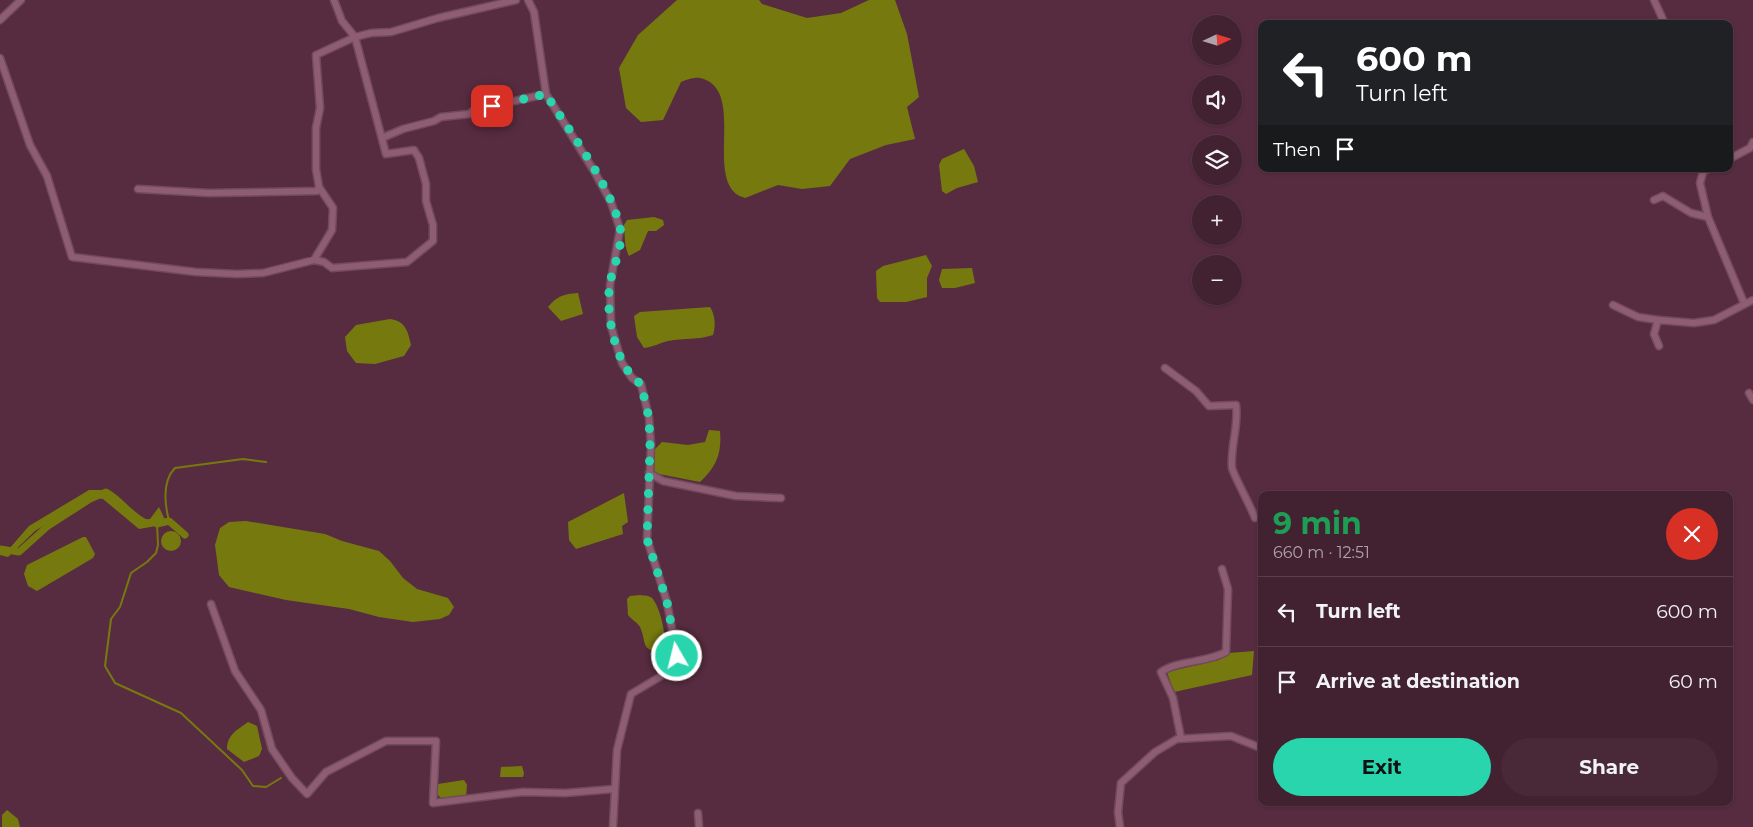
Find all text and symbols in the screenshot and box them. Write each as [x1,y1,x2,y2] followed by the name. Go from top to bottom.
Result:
[1192,15,1242,65] north arrow
[1192,15,1242,305] map controls
[1356,37,1472,80] text: 600 m
[1273,40,1338,105] icon: left
[1192,75,1242,125] button: sound
[1356,80,1448,107] text: Turn left
[471,85,513,127] pin
[478,92,506,120] icon: arrive
[1192,135,1242,185] button: layers
[1331,135,1359,163] icon: arrive
[1273,138,1321,161] text: Then
[1192,195,1242,245] button: +
[1192,255,1242,305] button: −
[1273,505,1362,542] text: 9 min
[1666,508,1718,560] button: close
[1273,543,1370,562] text: 660 m · 12:51
[1273,598,1301,626] icon: left
[1316,600,1401,623] text: Turn left
[1656,600,1718,623] text: 600 m
[650,629,702,681] position arrow
[1273,668,1301,696] icon: arrive
[1316,670,1520,693] text: Arrive at destination
[1669,670,1718,693] text: 60 m
[1273,738,1491,796] button: Exit
[1501,738,1718,796] button: Share

